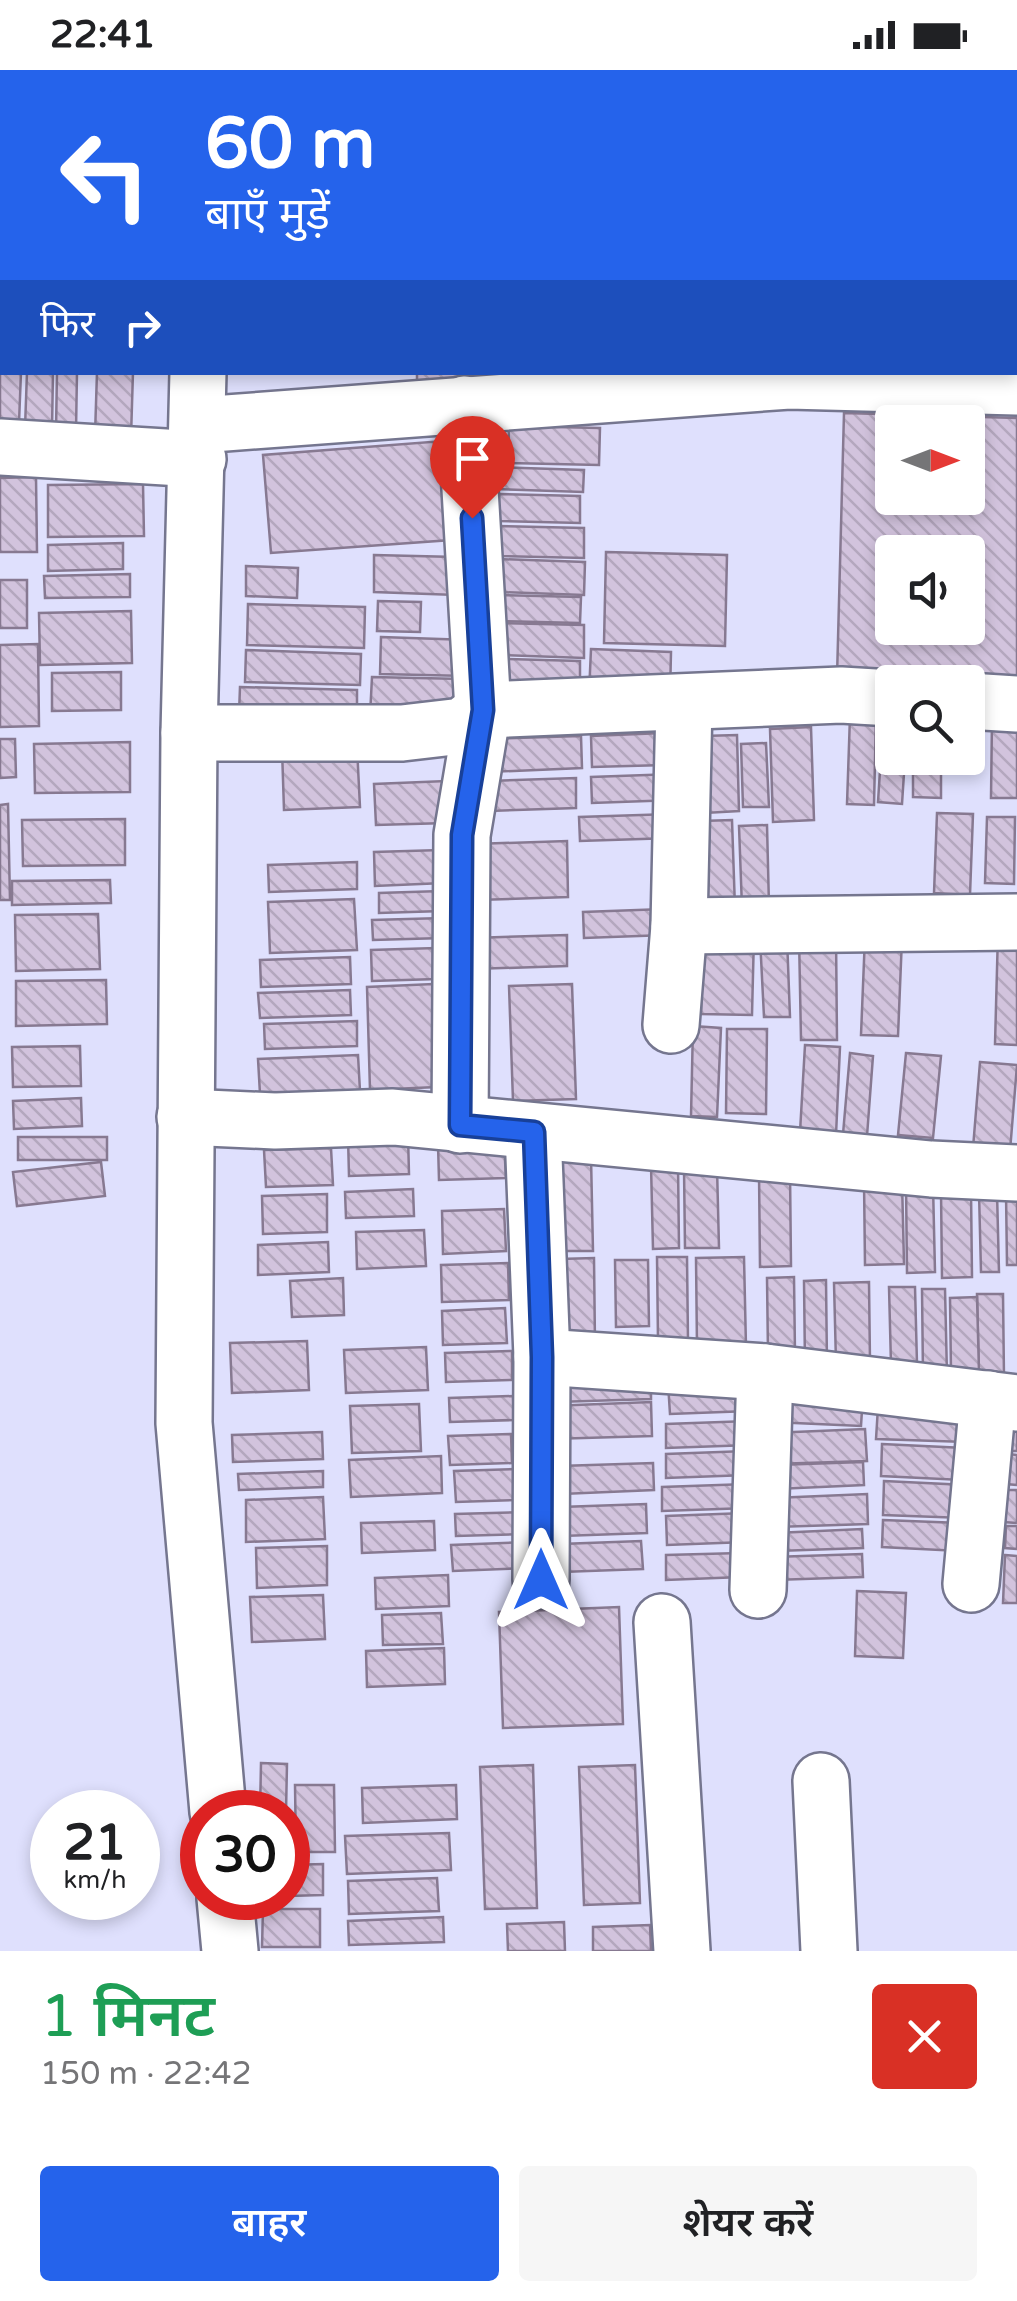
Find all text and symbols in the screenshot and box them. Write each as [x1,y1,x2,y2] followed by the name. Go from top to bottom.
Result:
[50,12,155,58] text: 22:41
[205,103,375,187] text: 60 m
[40,110,170,240] icon: left
[205,188,330,242] text: बाएँ मुड़ें
[115,300,170,355] icon: right
[40,302,95,348] text: फिर
[875,405,985,515] north arrow
[875,405,985,775] map controls
[430,416,515,519] pin
[445,431,500,486] icon: arrive
[875,535,985,645] button: sound
[875,665,985,775] button: search
[489,1528,593,1632] position arrow
[180,1790,310,1920] speed limit sign: 30
[64,1813,126,1873] text: 21
[64,1865,126,1895] text: km/h
[40,1981,215,2053] text: 1 मिनट
[872,1984,977,2089] button: close
[40,2055,252,2093] text: 150 m · 22:42
[40,2166,499,2281] button: बाहर
[519,2166,977,2281] button: शेयर करें

